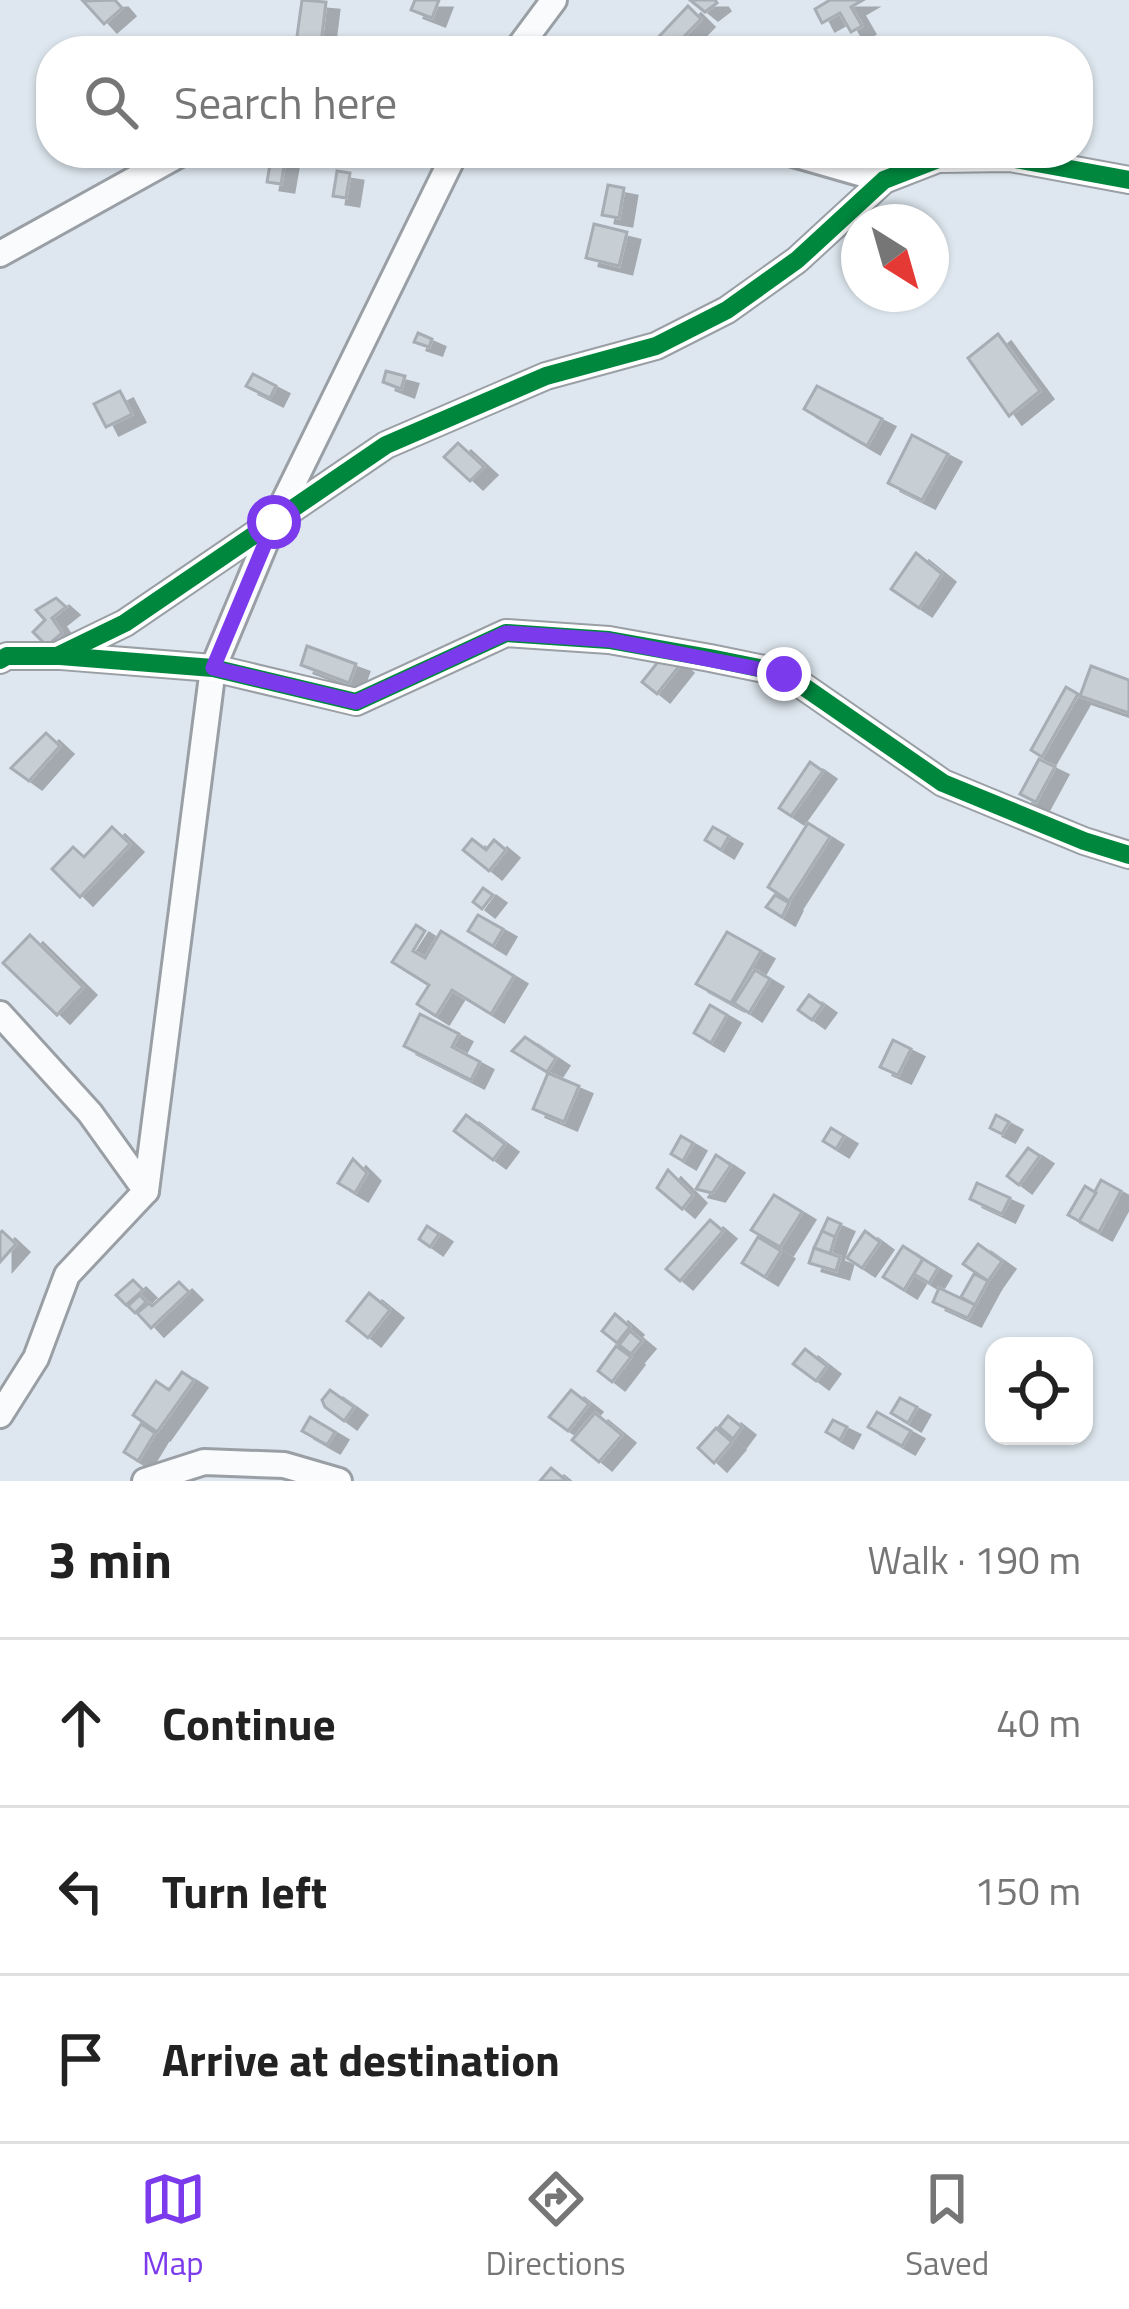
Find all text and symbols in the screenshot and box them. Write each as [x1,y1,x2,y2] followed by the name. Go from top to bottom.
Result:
[36,36,1093,168] search box
[174,68,397,136] text: Search here
[78,69,144,135] icon: search
[841,204,949,312] north arrow
[247,495,301,549] route start
[757,647,811,701] route end
[985,1337,1093,1445] map controls
[985,1337,1093,1445] button: locate
[48,1520,172,1598] text: 3 min
[867,1530,1081,1589] text: Walk · 190 m
[162,1689,336,1757] text: Continue
[48,1690,114,1756] icon: ahead
[996,1693,1081,1752] text: 40 m
[162,1857,327,1925] text: Turn left
[48,1858,114,1924] icon: left
[974,1861,1081,1920] text: 150 m
[162,2025,560,2093] text: Arrive at destination
[48,2026,114,2092] icon: arrive
[140,2166,206,2288] tab: Map
[486,2166,625,2288] tab: Directions
[905,2166,989,2288] tab: Saved

